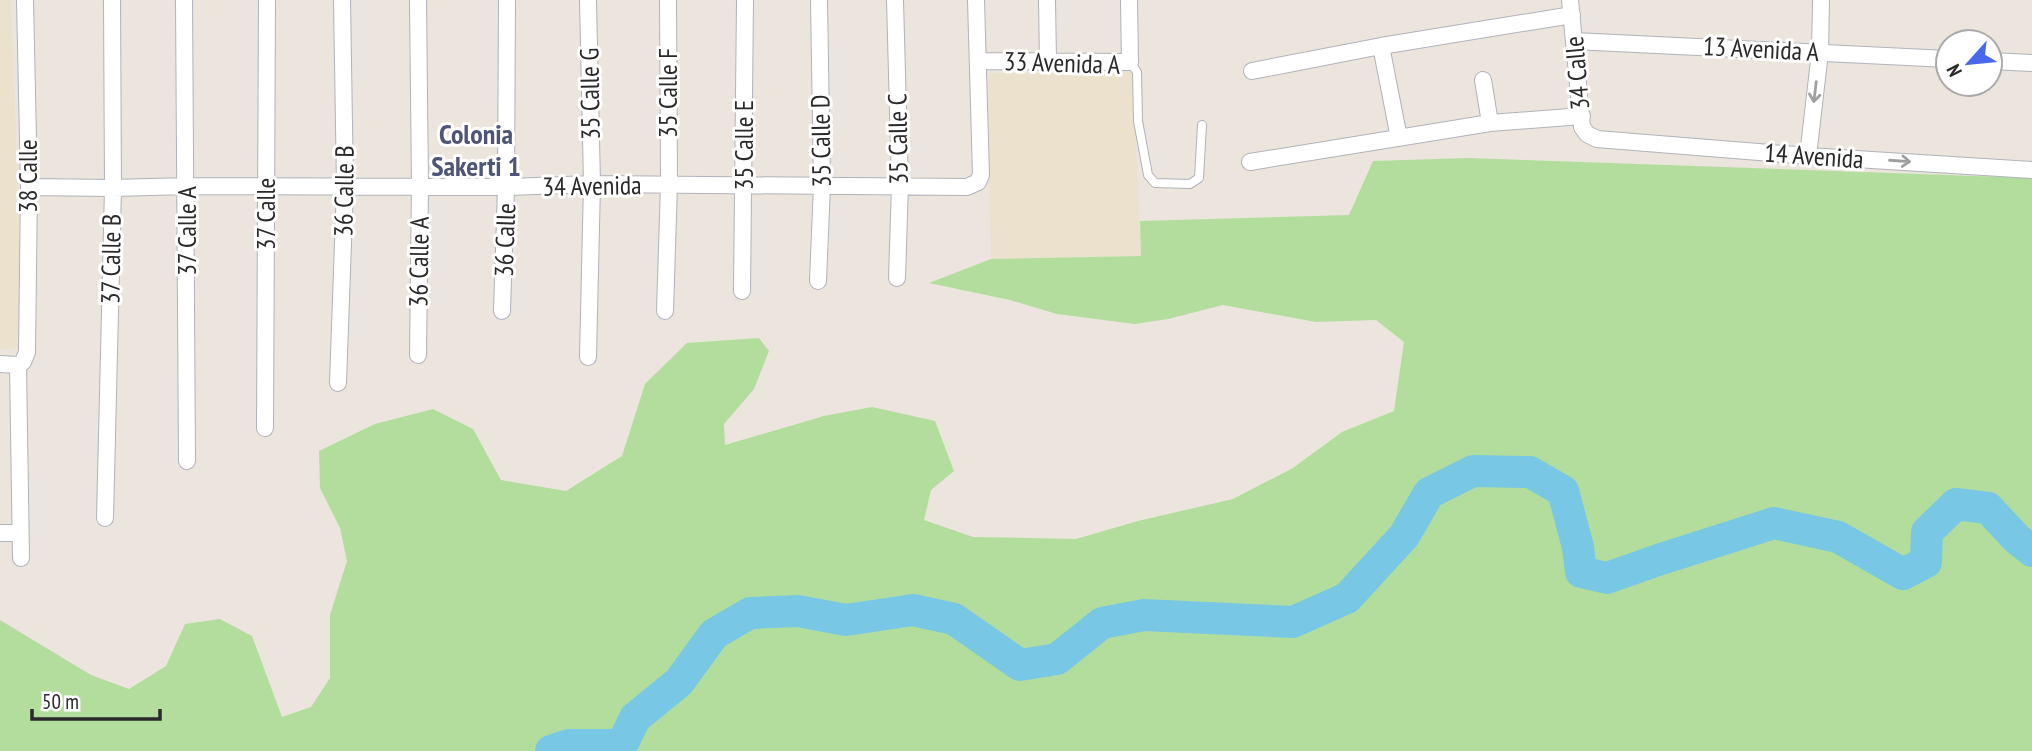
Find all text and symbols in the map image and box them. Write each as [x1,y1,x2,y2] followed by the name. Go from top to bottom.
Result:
[1934,28,2004,98] north arrow
[1702,29,1821,68] street label: 13 Avenida A
[1557,35,1596,111] street label: 34 Calle
[1003,44,1121,81] street label: 33 Avenida A
[572,48,607,140] street label: 35 Calle G
[651,48,684,138] street label: 35 Calle F
[1941,61,1967,81] text: N
[1809,81,1822,103] one-way arrow
[880,93,915,185] street label: 35 Calle C
[803,94,838,188] street label: 35 Calle D
[727,100,760,190] street label: 35 Calle E
[431,115,521,184] district label: Colonia Sakerti 1
[1763,136,1865,175] street label: 14 Avenida
[11,139,44,213] street label: 38 Calle
[326,145,361,237] street label: 36 Calle B
[1888,155,1911,168] one-way arrow
[542,168,642,203] street label: 34 Avenida
[249,178,282,250] street label: 37 Calle
[170,185,203,276] street label: 37 Calle A
[487,203,522,277] street label: 36 Calle
[93,214,128,304] street label: 37 Calle B
[401,216,436,308] street label: 36 Calle A
[32,678,159,722] scale bar
[42,688,79,715] text: 50 m

